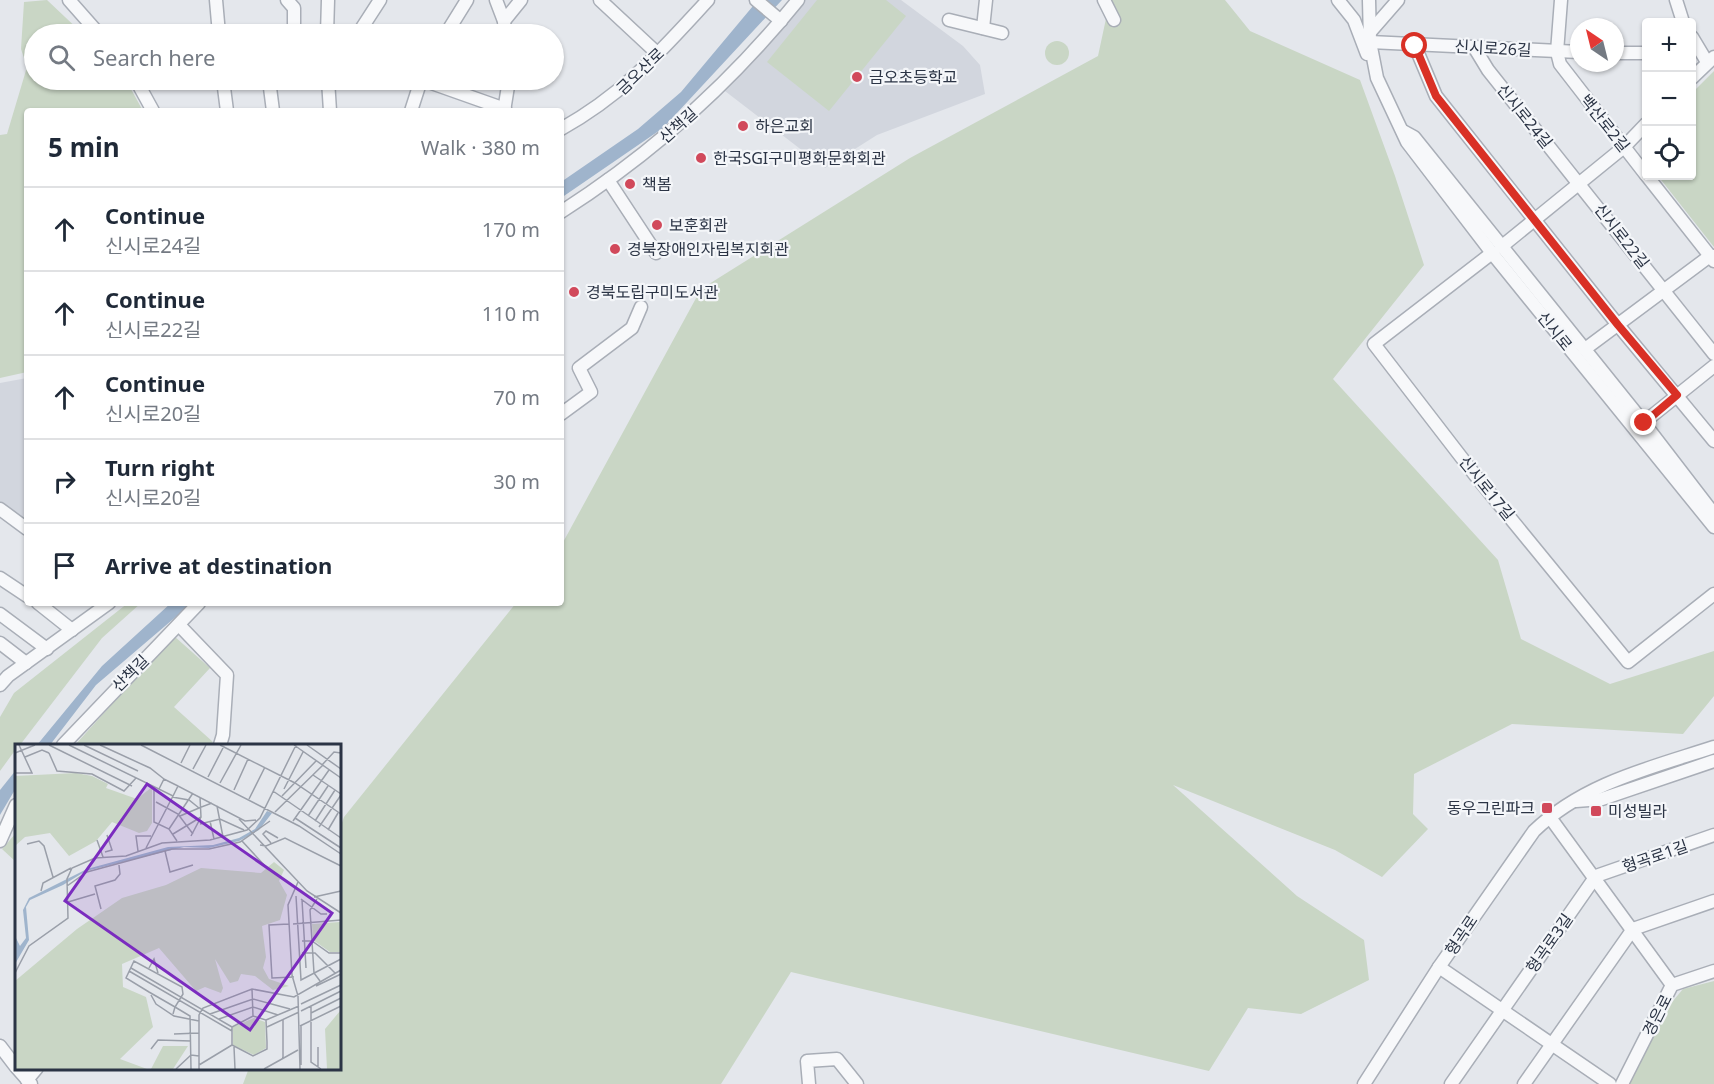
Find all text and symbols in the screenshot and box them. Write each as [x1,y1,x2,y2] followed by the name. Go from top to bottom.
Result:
[1570,18,1624,72] north arrow
[1642,18,1696,180] map controls
[1642,18,1696,72] button: +
[24,24,564,90] search box
[1401,32,1427,58] route start
[1454,35,1532,61] street label: 신시로26길
[45,41,78,74] icon: search
[93,42,215,72] text: Search here
[611,42,669,99] street label: 금오산로
[869,66,957,88] place label: 금오초등학교
[850,70,864,84] marker: 금오초등학교
[1642,72,1696,126] button: −
[1492,79,1558,153] street label: 신시로24길
[1575,90,1635,156] street label: 백산로2길
[654,102,702,148] street label: 산책길
[755,115,814,137] place label: 하은교회
[736,119,750,133] marker: 하은교회
[1642,126,1696,180] button: locate
[48,129,120,165] text: 5 min
[421,134,540,161] text: Walk · 380 m
[713,147,886,169] place label: 한국SGI구미평화문화회관
[694,151,708,165] marker: 한국SGI구미평화문화회관
[642,173,672,195] place label: 책봄
[623,177,637,191] marker: 책봄
[1590,199,1654,273] street label: 신시로22길
[105,200,205,230] text: Continue
[48,213,81,246] icon: ahead
[669,214,728,236] place label: 보훈회관
[482,216,540,243] text: 170 m
[650,218,664,232] marker: 보훈회관
[105,232,201,259] text: 신시로24길
[627,238,789,260] place label: 경북장애인자립복지회관
[608,242,622,256] marker: 경북장애인자립복지회관
[586,281,719,303] place label: 경북도립구미도서관
[105,284,205,314] text: Continue
[567,285,581,299] marker: 경북도립구미도서관
[48,297,81,330] icon: ahead
[482,300,540,327] text: 110 m
[1533,307,1578,355] street label: 신시로
[105,316,201,343] text: 신시로22길
[105,368,205,398] text: Continue
[48,381,81,414] icon: ahead
[493,384,540,411] text: 70 m
[105,400,201,427] text: 신시로20길
[1630,409,1656,435] route end
[1454,451,1520,525] street label: 신시로17길
[105,452,215,482] text: Turn right
[48,465,81,498] icon: right
[493,468,540,495] text: 30 m
[105,484,201,511] text: 신시로20길
[48,549,81,582] icon: arrive
[105,550,332,580] text: Arrive at destination
[107,650,153,696] street label: 산책길
[15,744,340,1069] inset map
[1447,797,1535,819] place label: 동우그린파크
[1608,800,1667,822] place label: 미성빌라
[1540,801,1554,815] marker: 동우그린파크
[1589,804,1603,818] marker: 미성빌라
[1619,835,1691,877] street label: 형곡로1길
[1520,909,1578,977] street label: 형곡로3길
[1440,910,1483,959] street label: 형곡로
[1637,990,1677,1040] street label: 경은로

